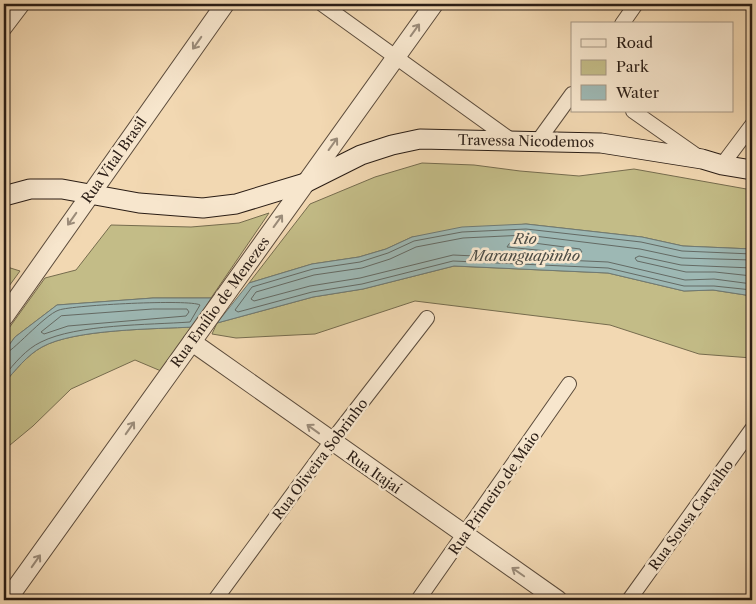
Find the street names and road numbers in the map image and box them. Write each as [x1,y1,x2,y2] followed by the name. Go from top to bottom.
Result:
[78,113,150,207] street label: Rua Vital Brasil
[458,131,594,151] street label: Travessa Nicodemos
[167,233,273,371] street label: Rua Emílio de Menezes
[268,395,372,523] street label: Rua Oliveira Sobrinho
[445,428,543,558] street label: Rua Primeiro de Maio
[343,447,405,497] street label: Rua Itajaí
[645,456,737,574] street label: Rua Sousa Carvalho

